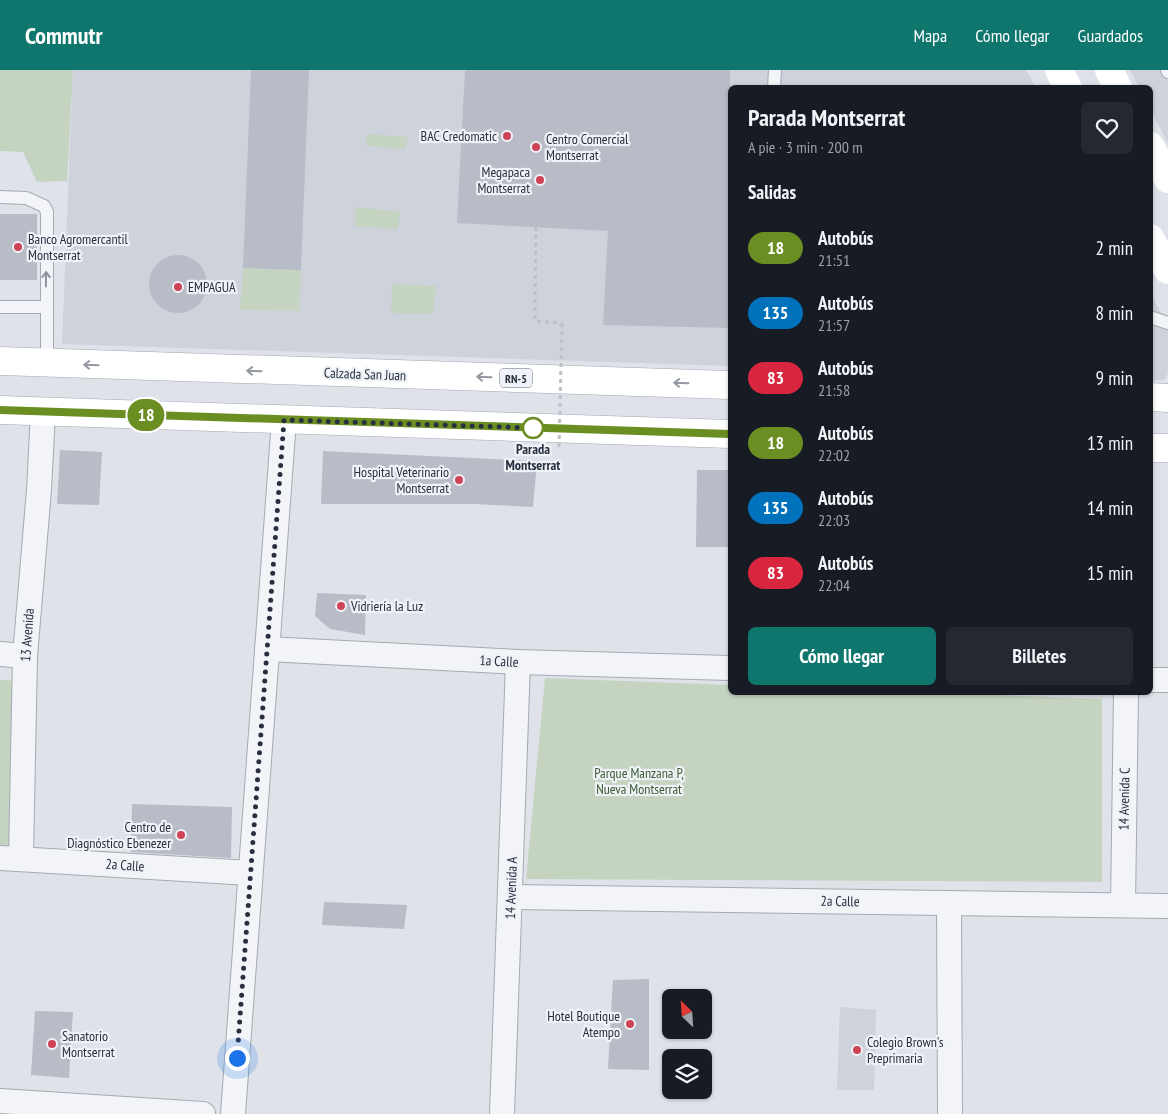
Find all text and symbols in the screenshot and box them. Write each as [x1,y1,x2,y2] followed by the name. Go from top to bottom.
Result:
[25,20,103,51] text: Commutr
[913,24,947,47] text: Mapa
[975,24,1050,47] text: Cómo llegar
[1078,24,1143,47] text: Guardados
[748,102,905,133] text: Parada Montserrat
[1081,102,1133,154] button: heart
[421,127,497,145] place label: BAC Credomatic
[501,130,513,142] marker: BAC Credomatic
[546,130,629,164] place label: Centro Comercial Montserrat
[748,137,863,157] text: A pie · 3 min · 200 m
[530,141,542,153] marker: Centro Comercial Montserrat
[477,163,530,197] place label: Megapaca Montserrat
[534,174,546,186] marker: Megapaca Montserrat
[748,180,796,204] text: Salidas
[818,226,874,250] text: Autobús
[28,230,128,264] place label: Banco Agromercantil Montserrat
[767,236,784,259] text: 18
[1096,236,1133,260] text: 2 min
[12,241,24,253] marker: Banco Agromercantil Montserrat
[818,250,850,270] text: 21:51
[41,272,51,288] one-way arrow
[188,278,236,296] place label: EMPAGUA
[172,281,184,293] marker: EMPAGUA
[818,291,874,315] text: Autobús
[763,301,788,324] text: 135
[1096,301,1133,325] text: 8 min
[818,315,850,335] text: 21:57
[818,356,874,380] text: Autobús
[84,360,100,369] one-way arrow
[324,364,406,384] street label: Calzada San Juan
[246,366,262,375] one-way arrow
[767,366,784,389] text: 83
[1096,366,1133,390] text: 9 min
[500,368,532,388] road number: RN-5
[476,373,492,382] one-way arrow
[674,379,690,388] one-way arrow
[818,380,850,400] text: 21:58
[124,399,168,431] line badge: 18
[137,403,155,426] text: 18
[522,417,544,439] marker: Parada Montserrat
[818,421,874,445] text: Autobús
[767,431,784,454] text: 18
[1087,431,1133,455] text: 13 min
[506,440,560,474] place label: Parada Montserrat
[818,445,850,465] text: 22:02
[354,463,449,497] place label: Hospital Veterinario Montserrat
[453,474,465,486] marker: Hospital Veterinario Montserrat
[818,486,874,510] text: Autobús
[763,496,788,519] text: 135
[1087,496,1133,520] text: 14 min
[818,510,850,530] text: 22:03
[818,551,874,575] text: Autobús
[767,561,784,584] text: 83
[1087,561,1133,585] text: 15 min
[818,575,850,595] text: 22:04
[350,597,423,615] place label: Vidriería la Luz
[335,600,347,612] marker: Vidriería la Luz
[16,608,38,662] street label: 13 Avenida
[748,627,936,685] button: Cómo llegar
[946,627,1133,685] button: Billetes
[479,651,519,671] street label: 1a Calle
[594,764,684,798] park label: Parque Manzana P, Nueva Montserrat
[1114,767,1134,831] street label: 14 Avenida C
[67,818,171,852] place label: Centro de Diagnóstico Ebenezer
[175,829,187,841] marker: Centro de Diagnóstico Ebenezer
[105,855,145,875] street label: 2a Calle
[501,856,521,920] street label: 14 Avenida A
[820,892,860,910] street label: 2a Calle
[662,989,712,1039] north arrow
[662,989,712,1099] map controls
[547,1007,620,1041] place label: Hotel Boutique Atempo
[624,1018,636,1030] marker: Hotel Boutique Atempo
[62,1027,115,1061] place label: Sanatorio Montserrat
[867,1033,944,1067] place label: Colegio Brown's Preprimaria
[46,1038,58,1050] marker: Sanatorio Montserrat
[851,1044,863,1056] marker: Colegio Brown's Preprimaria
[225,1046,250,1071] your location
[662,1049,712,1099] button: layers

